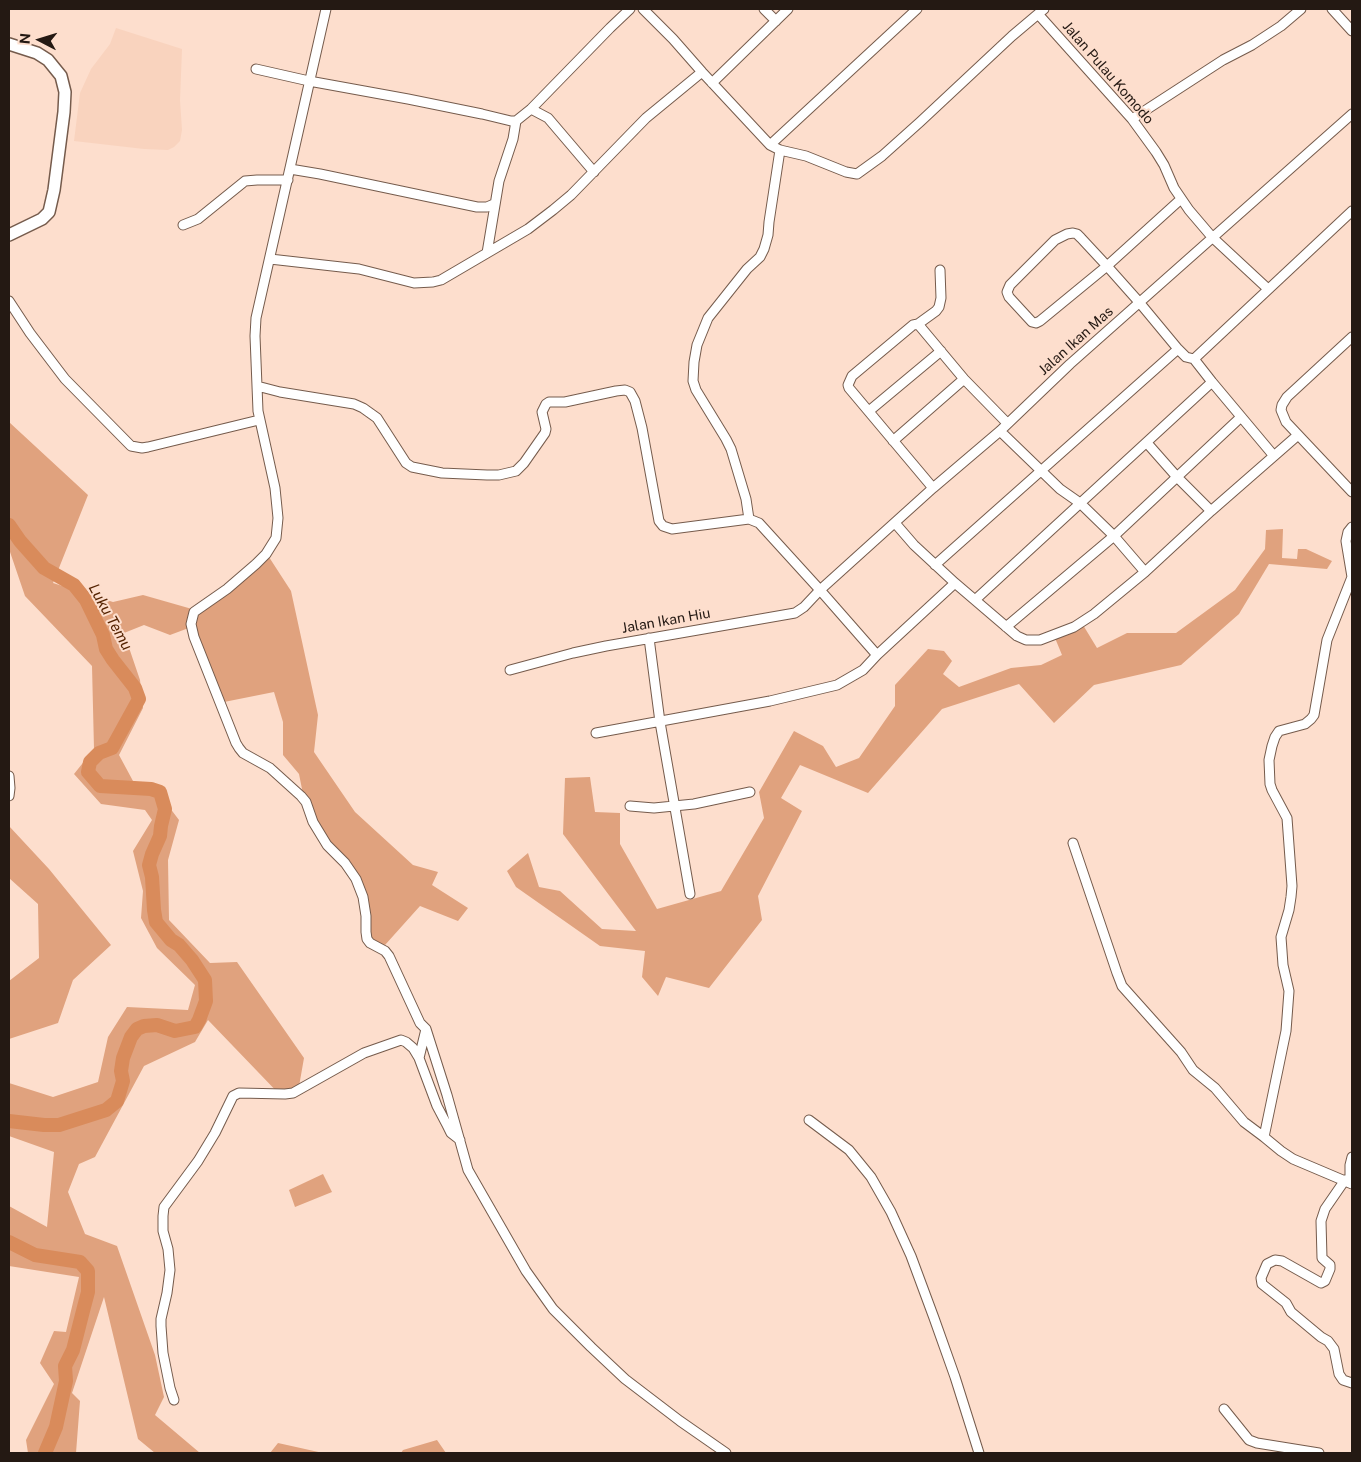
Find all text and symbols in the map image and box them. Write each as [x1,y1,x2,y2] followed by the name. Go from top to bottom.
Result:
[15,15,65,65] north arrow
[1059,18,1157,128] street label: Jalan Pulau Komodo
[17,33,34,45] text: N
[1035,303,1117,379] street label: Jalan Ikan Mas
[84,581,136,653] water label: Luku Temu
[620,605,712,637] street label: Jalan Ikan Hiu

